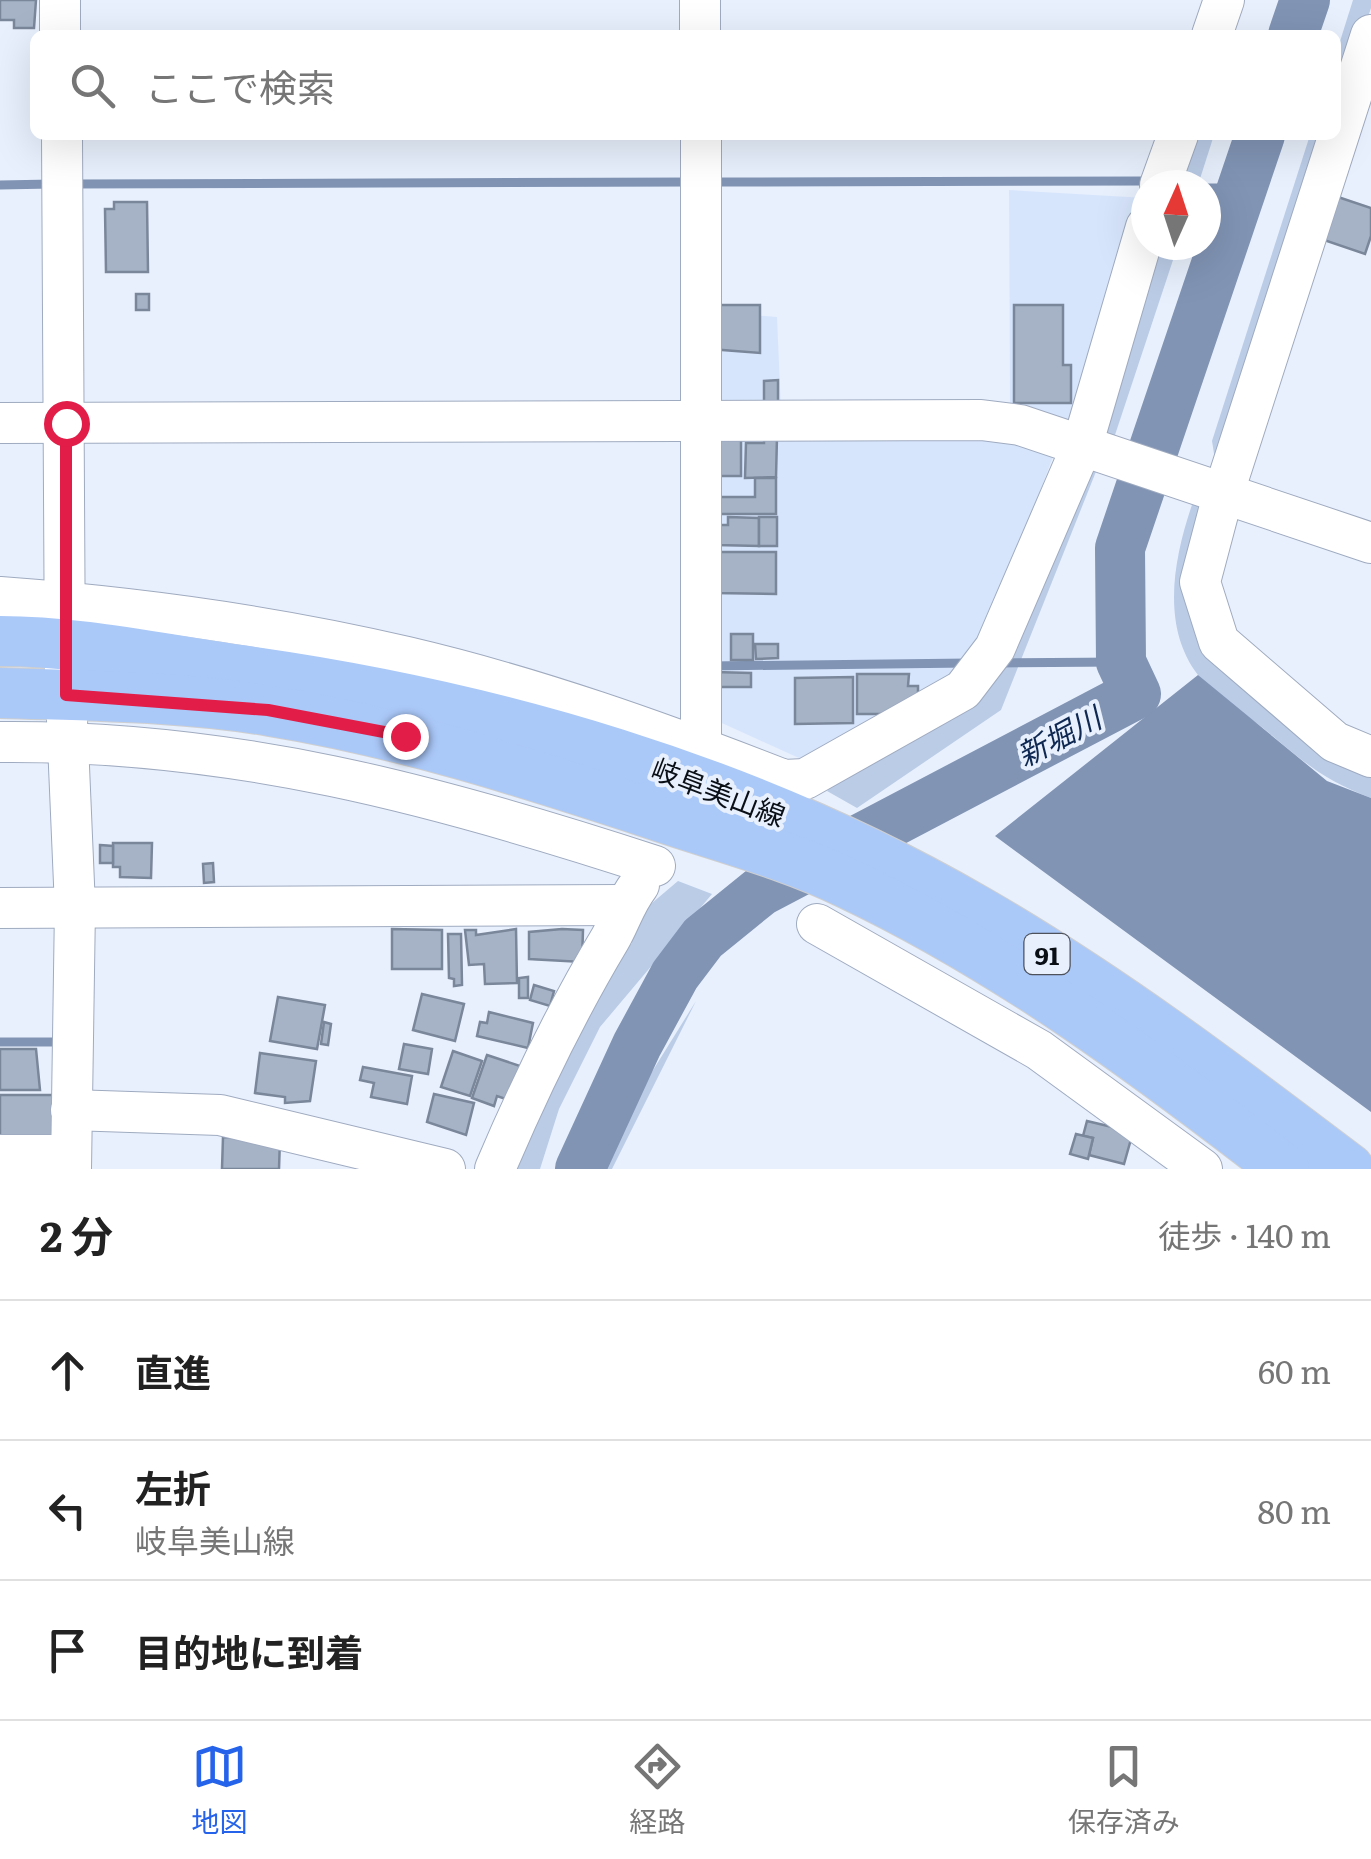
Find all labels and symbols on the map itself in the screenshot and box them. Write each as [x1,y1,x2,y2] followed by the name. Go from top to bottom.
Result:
[1131,170,1221,260] north arrow
[44,401,90,447] route start
[1008,693,1111,776] water label: 新堀川
[383,714,429,760] route end
[646,746,792,836] street label: 岐阜美山線
[1024,934,1070,974] road number: 91

